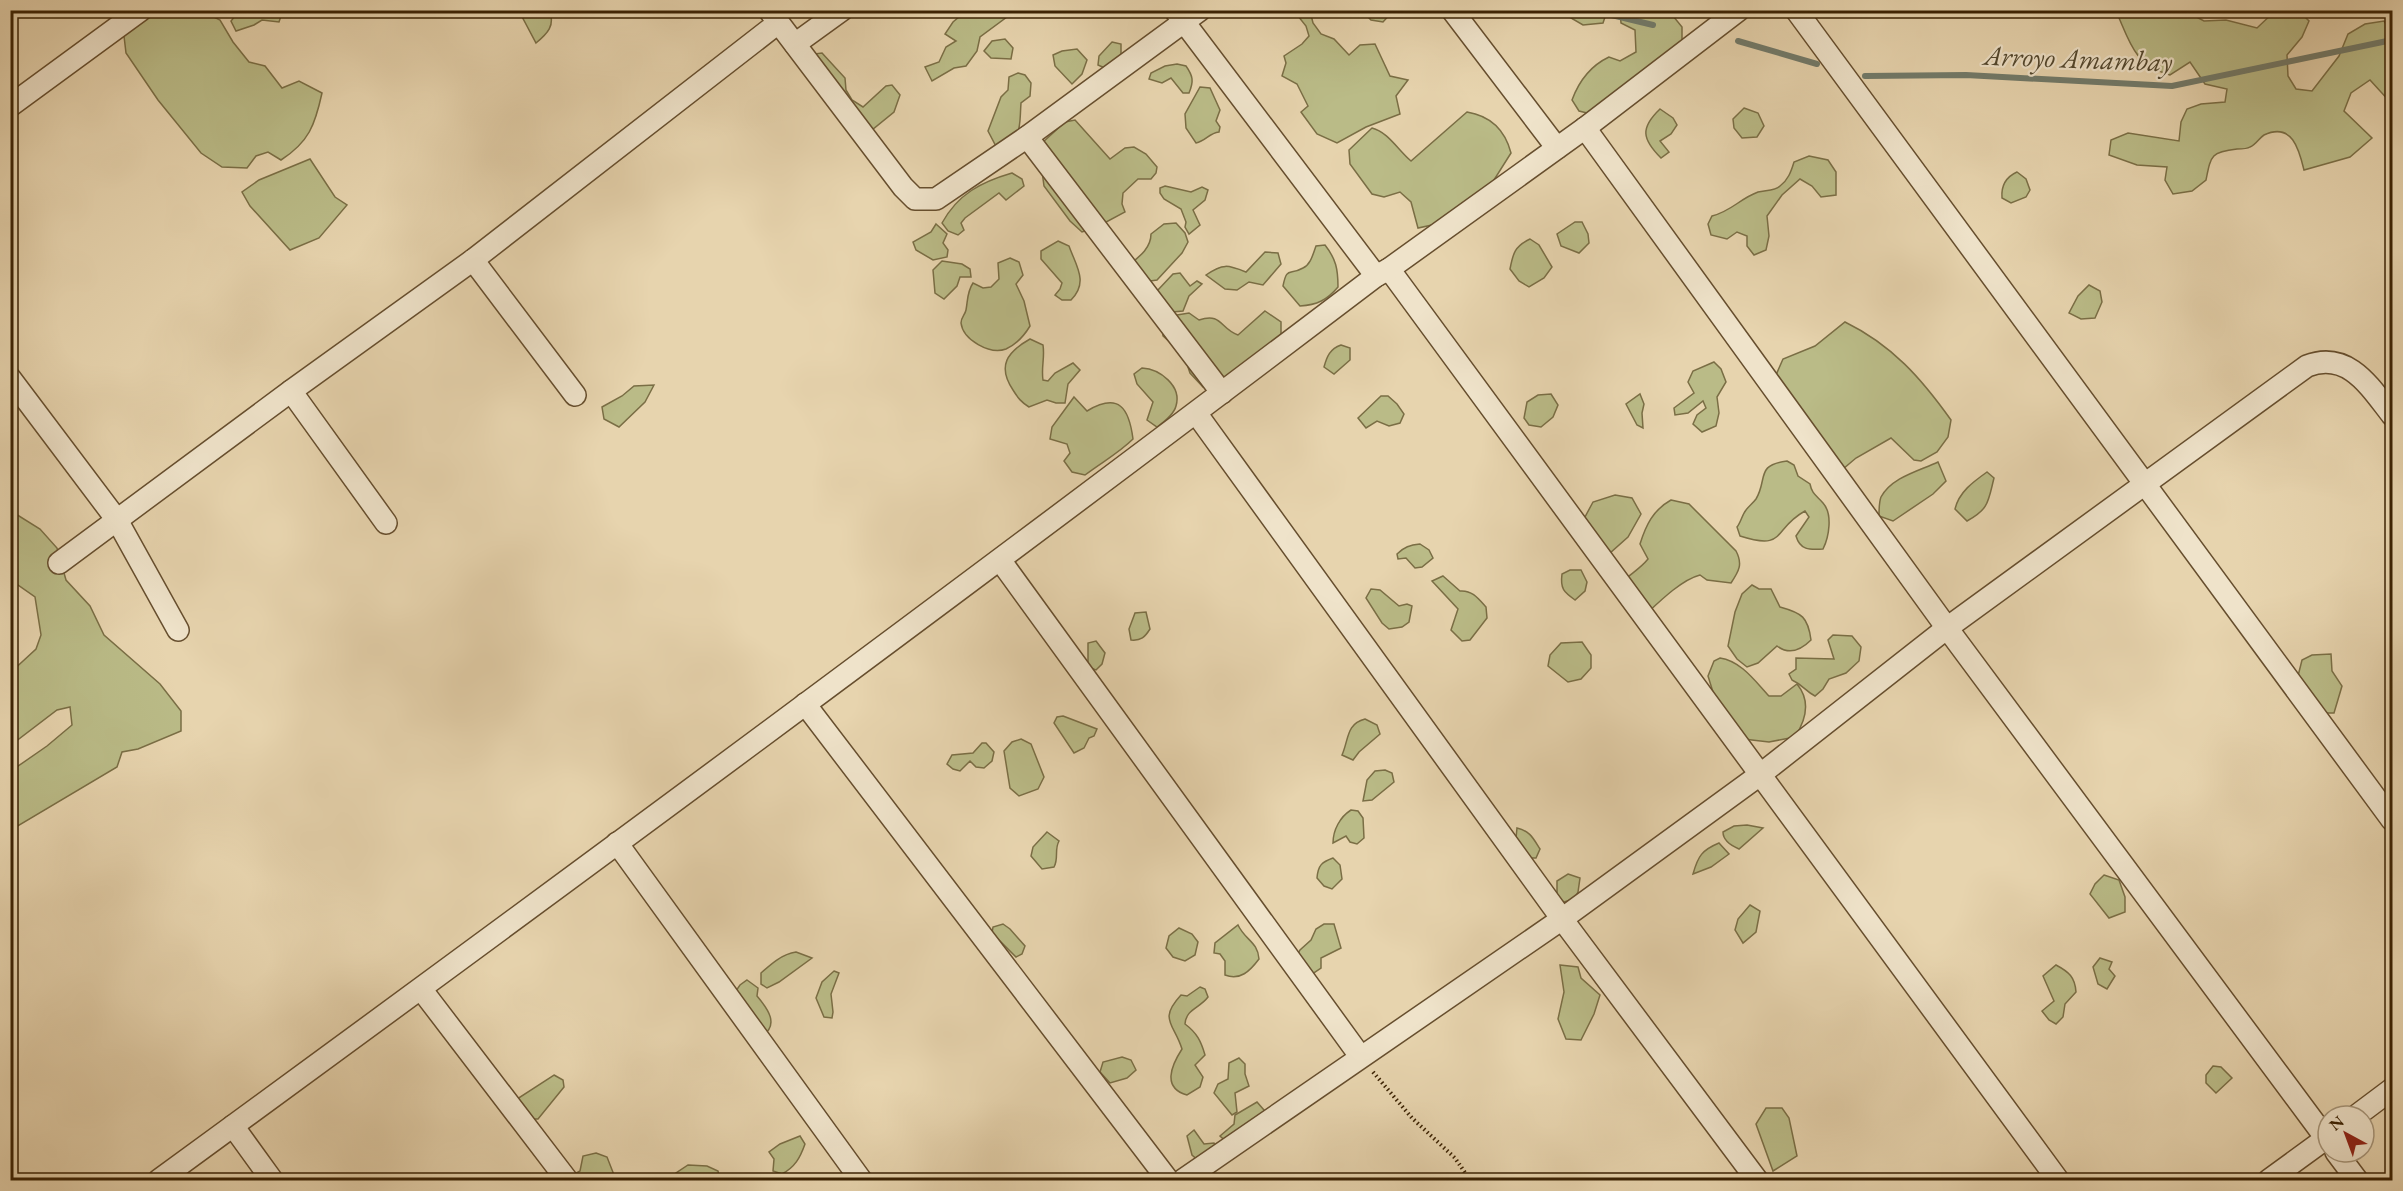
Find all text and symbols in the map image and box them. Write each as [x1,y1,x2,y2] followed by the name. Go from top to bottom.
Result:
[1981,37,2174,79] water label: Arroyo Amambay
[2316,1104,2376,1164] north arrow
[2325,1111,2348,1135] text: N

